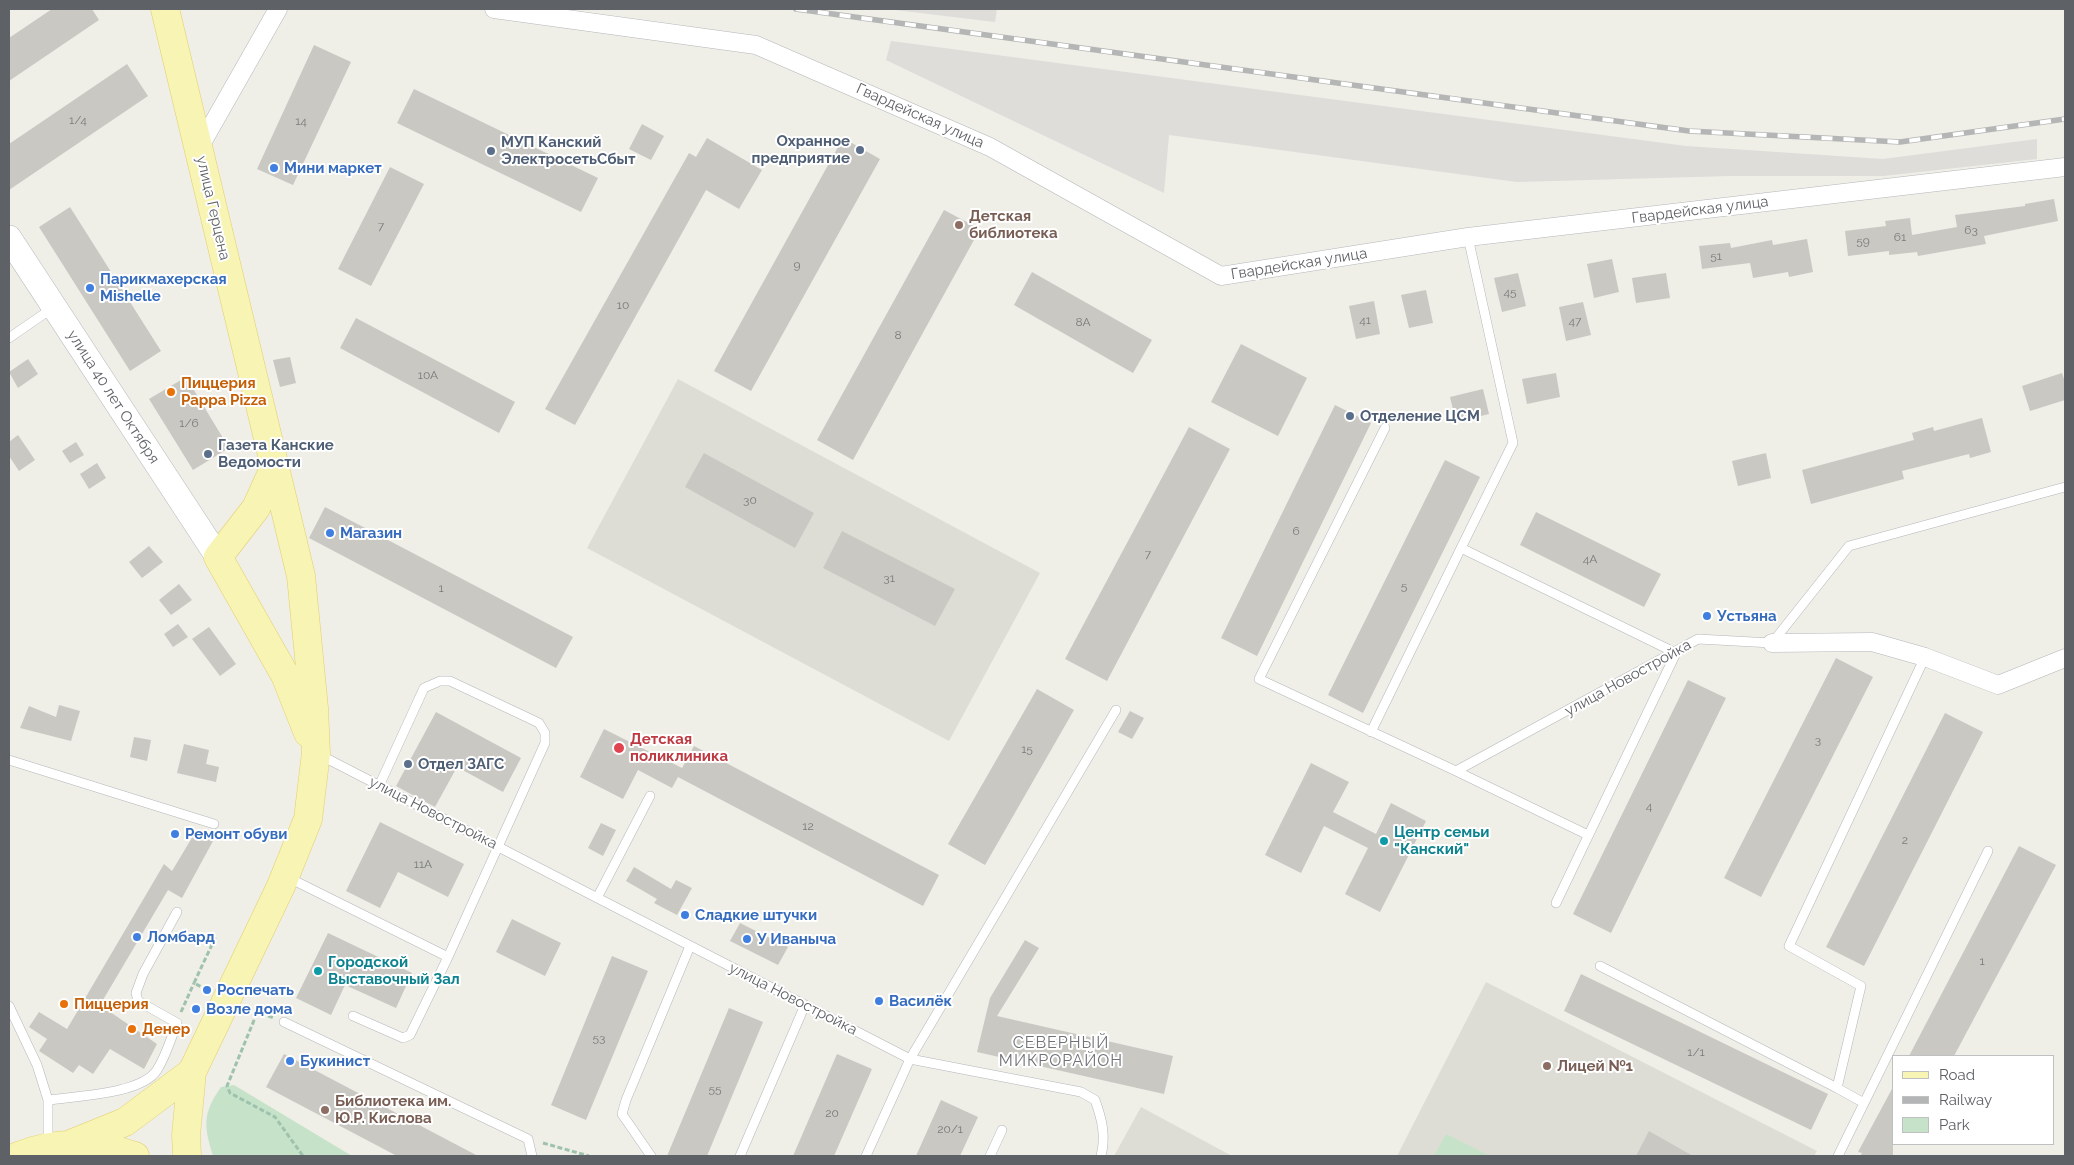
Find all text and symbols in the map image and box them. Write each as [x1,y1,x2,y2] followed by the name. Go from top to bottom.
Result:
[853,80,987,152] street label: Гвардейская улица
[69,113,87,127] house number: 1/4
[295,114,307,128] house number: 14
[752,132,850,167] place label: Охранное предприятие
[501,133,635,168] place label: МУП Канский ЭлектросетьСбыт
[854,144,866,156] marker: Охранное предприятие
[485,145,497,157] marker: МУП Канский ЭлектросетьСбыт
[192,154,234,262] street label: улица Герцена
[284,159,382,177] place label: Мини маркет
[268,162,280,174] marker: Мини маркет
[1631,193,1769,227] street label: Гвардейская улица
[969,207,1058,242] place label: Детская библиотека
[378,219,384,233] house number: 7
[953,219,965,231] marker: Детская библиотека
[1964,223,1978,237] house number: 63
[1894,230,1906,244] house number: 61
[1856,234,1870,248] house number: 59
[1230,244,1368,284] street label: Гвардейская улица
[1710,249,1722,263] house number: 51
[793,258,801,272] house number: 9
[100,270,227,305] place label: Парикмахерская Mishelle
[84,282,96,294] marker: Парикмахерская Mishelle
[1503,285,1517,299] house number: 45
[617,298,629,312] house number: 10
[1359,313,1371,327] house number: 41
[1569,314,1581,328] house number: 47
[1075,315,1091,329] house number: 8А
[63,327,163,467] street label: улица 40 лет Октября
[894,328,902,342] house number: 8
[418,368,438,382] house number: 10А
[181,374,267,409] place label: Пиццерия Pappa Pizza
[165,386,177,398] marker: Пиццерия Pappa Pizza
[1360,407,1480,425] place label: Отделение ЦСМ
[1344,410,1356,422] marker: Отделение ЦСМ
[179,416,199,430] house number: 1/6
[218,436,334,471] place label: Газета Канские Ведомости
[202,448,214,460] marker: Газета Канские Ведомости
[743,493,757,507] house number: 30
[340,524,402,542] place label: Магазин
[1292,524,1300,538] house number: 6
[324,527,336,539] marker: Магазин
[1145,547,1151,561] house number: 7
[1583,552,1597,566] house number: 4А
[883,571,895,585] house number: 31
[1401,579,1407,593] house number: 5
[438,581,444,595] house number: 1
[1717,607,1777,625] place label: Устьяна
[1701,610,1713,622] marker: Устьяна
[1562,636,1694,720] street label: улица Новостройка
[630,730,728,765] place label: Детская поликлиника
[1815,733,1821,747] house number: 3
[612,741,626,755] marker: Детская поликлиника
[1021,742,1033,756] house number: 15
[418,755,504,773] place label: Отдел ЗАГС
[402,758,414,770] marker: Отдел ЗАГС
[366,773,500,853] street label: улица Новостройка
[1646,799,1652,813] house number: 4
[802,819,814,833] house number: 12
[1394,823,1489,858] place label: Центр семьи "Канский"
[185,825,288,843] place label: Ремонт обуви
[169,828,181,840] marker: Ремонт обуви
[1902,833,1908,847] house number: 2
[1378,835,1390,847] marker: Центр семьи "Канский"
[414,857,432,871] house number: 11А
[695,906,817,924] place label: Сладкие штучки
[679,909,691,921] marker: Сладкие штучки
[147,928,215,946] place label: Ломбард
[757,930,836,948] place label: У Иваныча
[131,931,143,943] marker: Ломбард
[741,933,753,945] marker: У Иваныча
[328,953,460,988] place label: Городской Выставочный Зал
[1979,954,1985,968] house number: 1
[726,959,860,1039] street label: улица Новостройка
[312,965,324,977] marker: Городской Выставочный Зал
[217,981,294,999] place label: Роспечать
[201,984,213,996] marker: Роспечать
[889,992,952,1010] place label: Василёк
[74,995,149,1013] place label: Пиццерия
[873,995,885,1007] marker: Василёк
[58,998,70,1010] marker: Пиццерия
[206,1000,292,1018] place label: Возле дома
[190,1003,202,1015] marker: Возле дома
[142,1020,190,1038] place label: Денер
[126,1023,138,1035] marker: Денер
[593,1031,605,1045] house number: 53
[998,1033,1124,1071] district label: СЕВЕРНЫЙ МИКРОРАЙОН
[1687,1045,1705,1059] house number: 1/1
[300,1052,370,1070] place label: Букинист
[284,1055,296,1067] marker: Букинист
[1892,1055,2054,1145] legend
[1557,1057,1633,1075] place label: Лицей №1
[1541,1060,1553,1072] marker: Лицей №1
[1939,1066,1975,1084] text: Road
[708,1082,722,1096] house number: 55
[1939,1091,1992,1109] text: Railway
[335,1092,451,1127] place label: Библиотека им. Ю.Р. Кислова
[319,1104,331,1116] marker: Библиотека им. Ю.Р. Кислова
[825,1106,839,1120] house number: 20
[1939,1116,1970,1134] text: Park
[937,1122,963,1136] house number: 20/1

